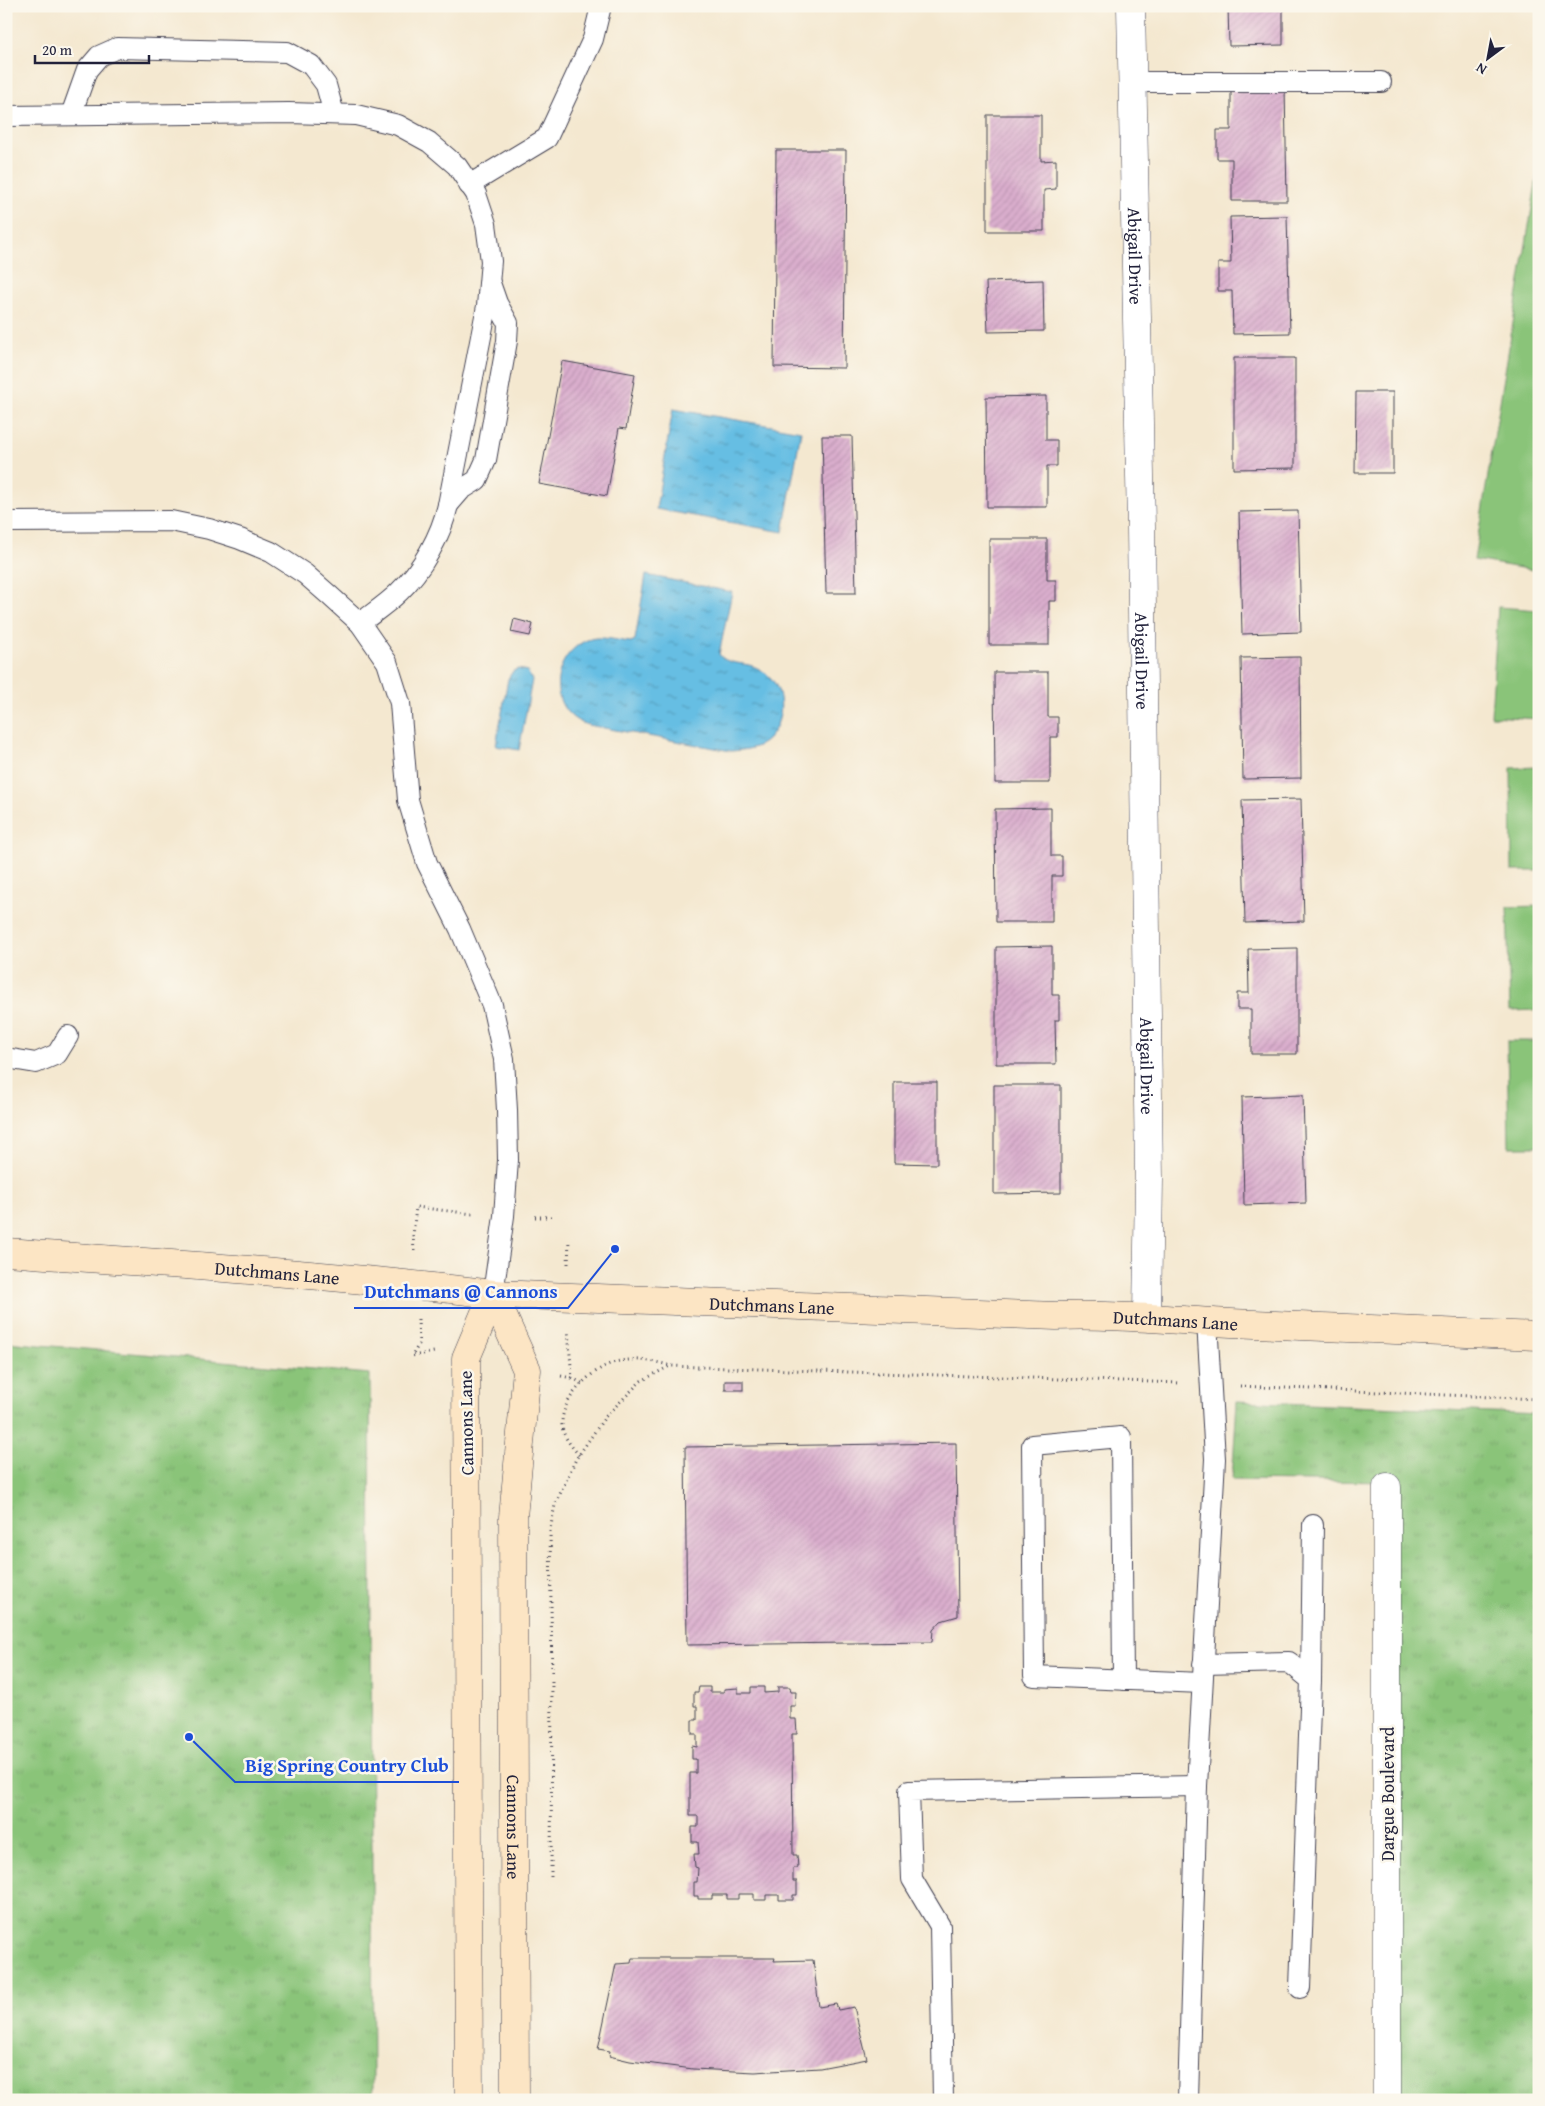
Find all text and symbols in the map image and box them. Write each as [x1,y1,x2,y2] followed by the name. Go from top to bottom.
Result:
[35,32,149,64] scale bar
[1462,32,1512,82] north arrow
[42,39,73,60] text: 20 m
[1471,58,1490,80] text: N
[1121,207,1150,305] street label: Abigail Drive
[1129,612,1157,710] street label: Abigail Drive
[1134,1017,1162,1115] street label: Abigail Drive
[214,1254,341,1291] street label: Dutchmans Lane
[354,1274,568,1308] callout: Dutchmans @ Cannons
[364,1277,558,1305] text: Dutchmans @ Cannons
[709,1289,835,1321] street label: Dutchmans Lane
[1113,1303,1239,1337] street label: Dutchmans Lane
[452,1370,480,1476] street label: Cannons Lane
[1374,1726,1401,1861] street label: Dargue Boulevard
[235,1748,459,1782] callout: Big Spring Country Club
[245,1751,449,1779] text: Big Spring Country Club
[500,1775,528,1880] street label: Cannons Lane

